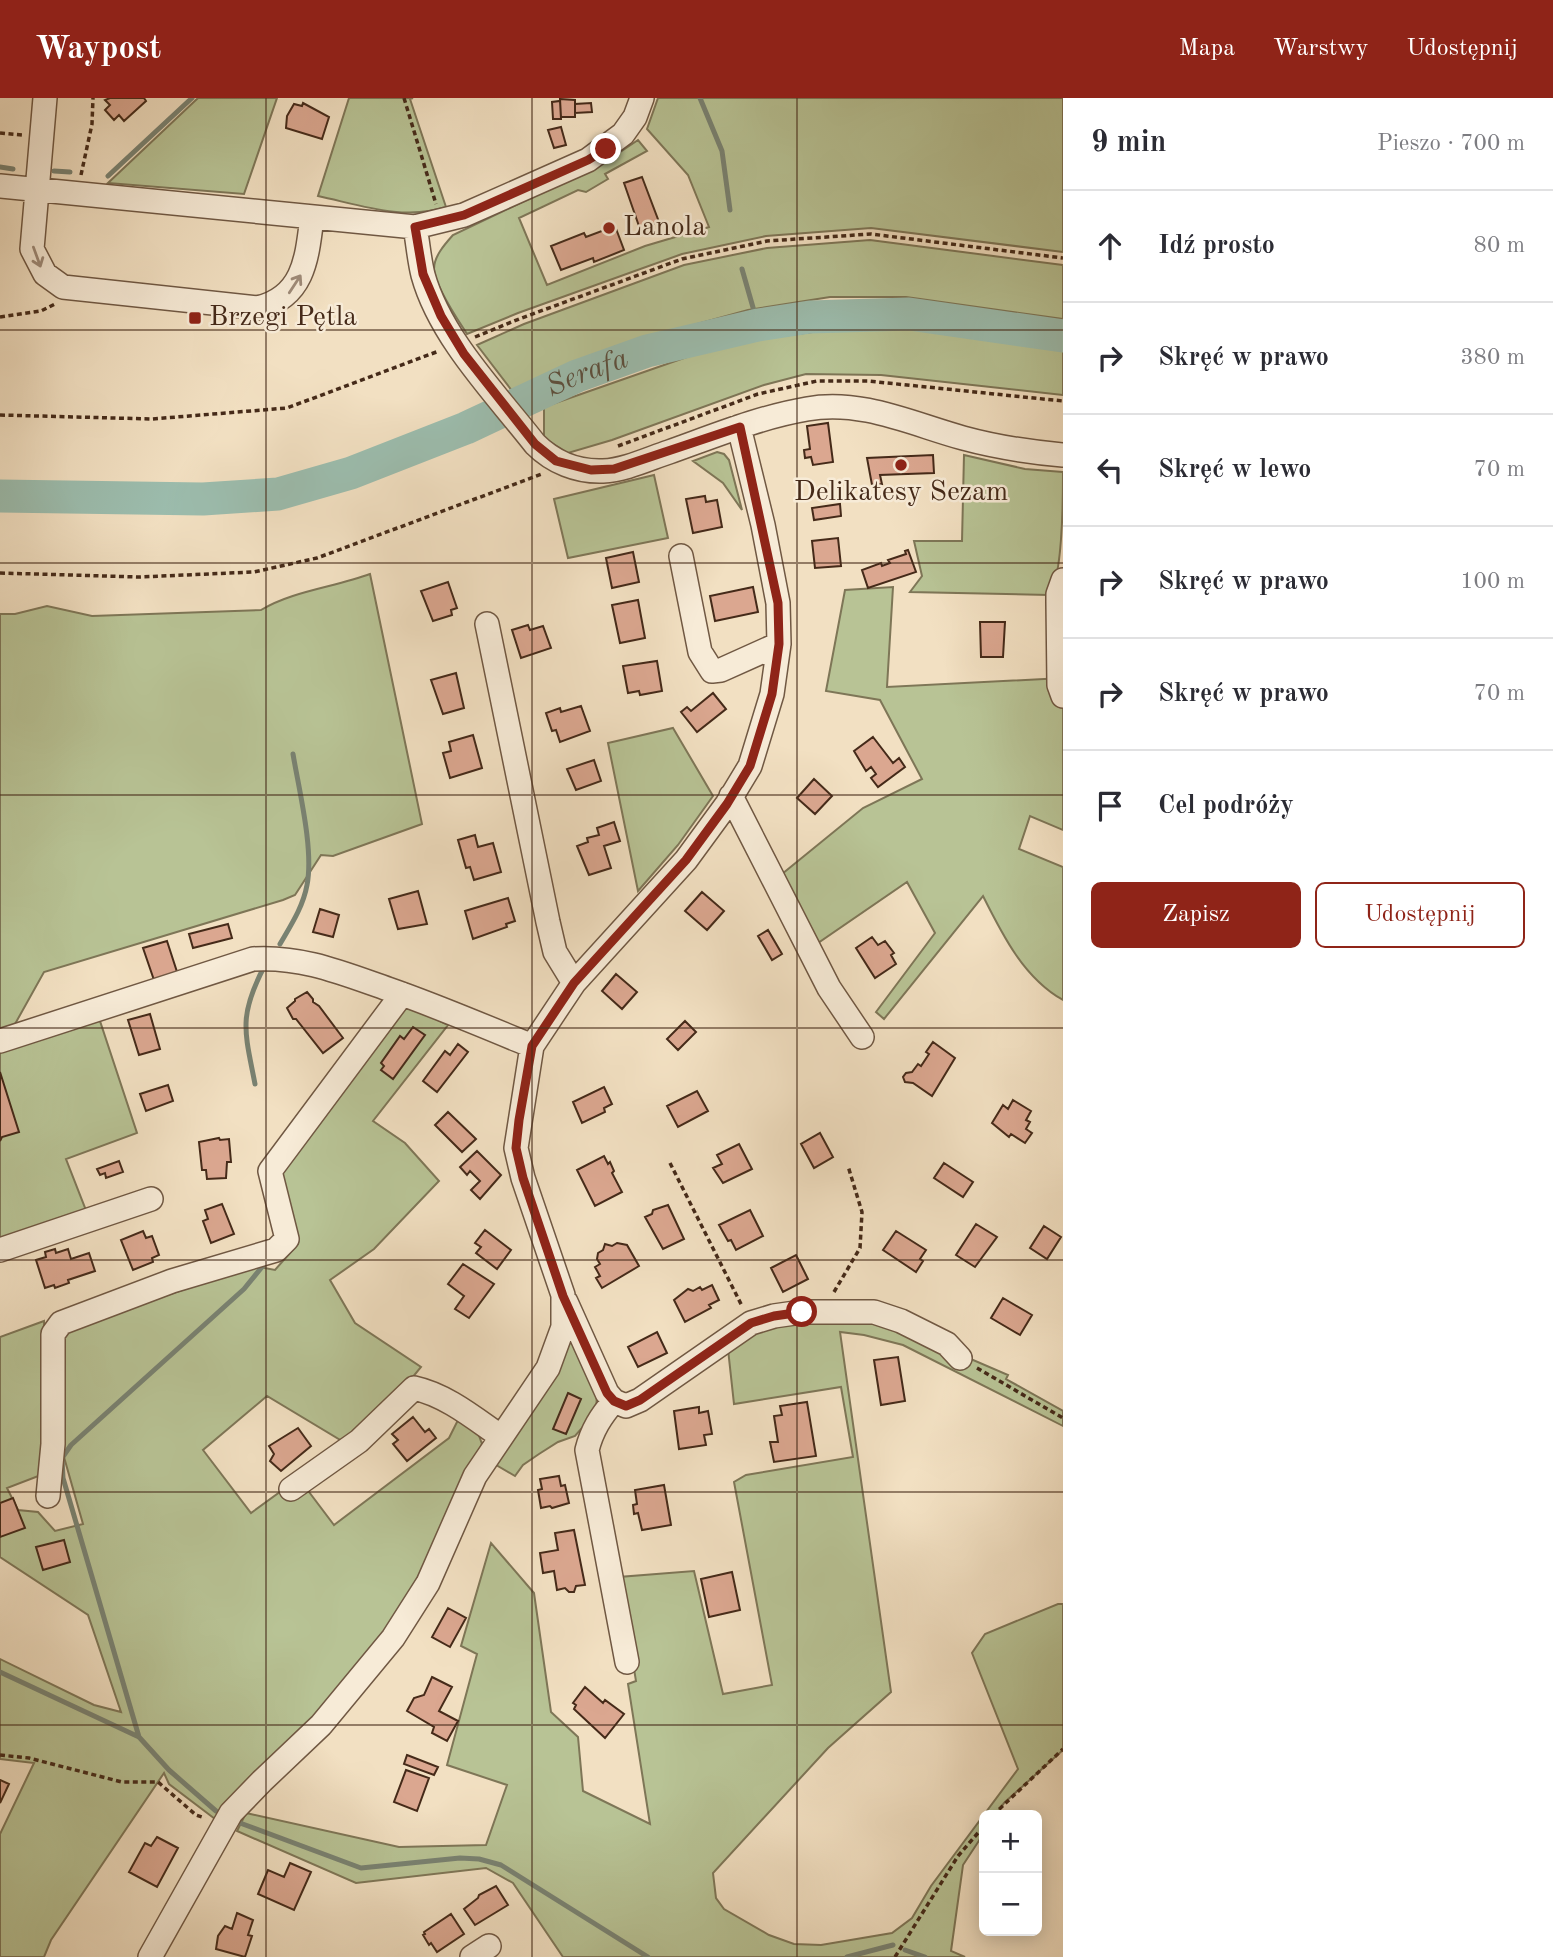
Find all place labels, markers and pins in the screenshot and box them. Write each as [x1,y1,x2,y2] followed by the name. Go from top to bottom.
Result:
[623,214,706,242] place label: Lanola
[601,220,617,236] marker: Lanola
[209,304,357,332] place label: Brzegi Pętla
[187,310,203,326] marker: Brzegi Pętla
[893,457,909,473] marker: Delikatesy Sezam
[794,479,1008,507] place label: Delikatesy Sezam

